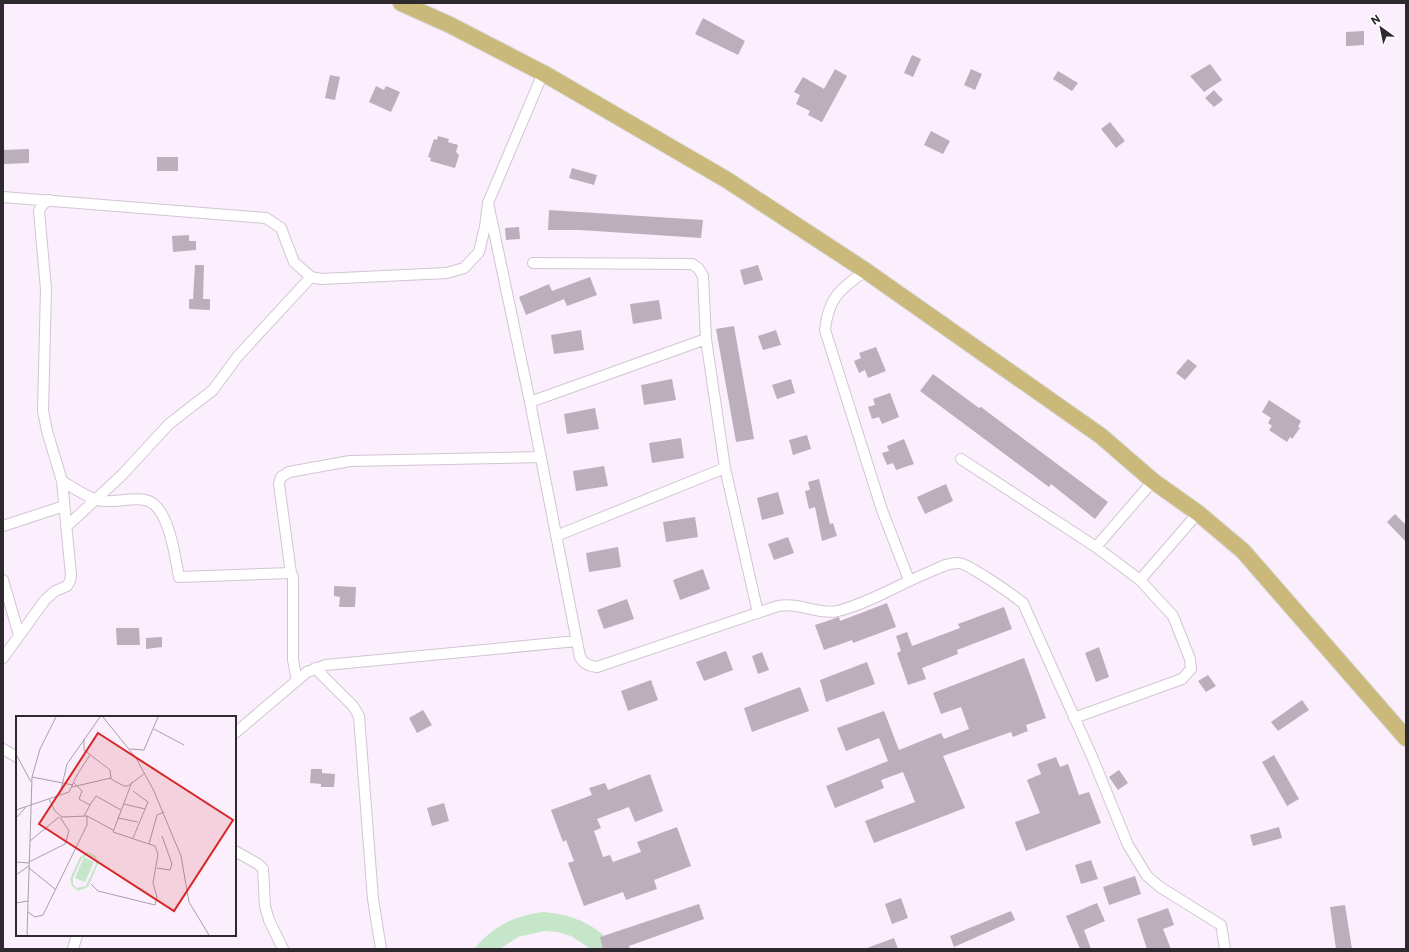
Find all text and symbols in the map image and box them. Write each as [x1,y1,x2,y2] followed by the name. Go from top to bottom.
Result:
[1361,8,1401,48] north arrow
[1368,11,1382,27] text: N
[16,716,236,936] inset map

